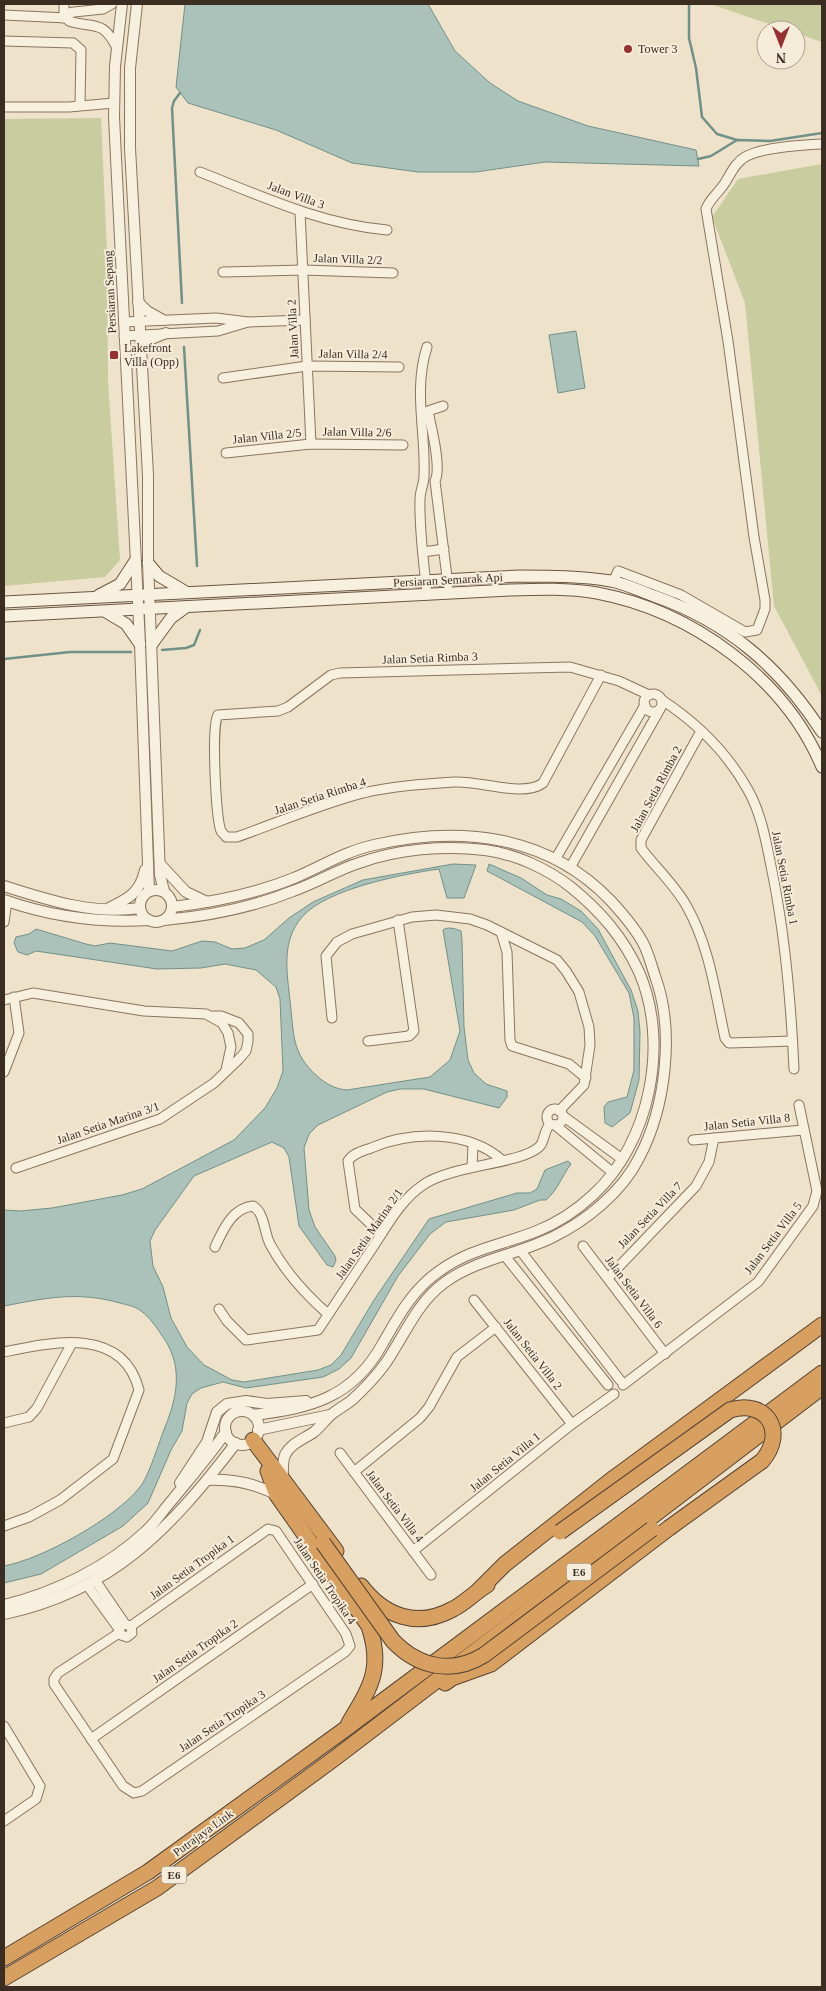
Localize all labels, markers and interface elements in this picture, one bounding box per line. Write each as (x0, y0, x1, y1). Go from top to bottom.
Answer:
north arrow (756, 20, 806, 70)
place label: Tower 3 (638, 42, 677, 56)
marker: Tower 3 (622, 43, 634, 55)
text: N (776, 50, 786, 65)
street label: Jalan Villa 3 (266, 178, 326, 212)
street label: Persiaran Sepang (101, 250, 119, 334)
street label: Jalan Villa 2/2 (313, 251, 383, 267)
street label: Jalan Villa 2 (284, 299, 302, 359)
place label: Lakefront Villa (Opp) (124, 341, 179, 369)
street label: Jalan Villa 2/4 (318, 346, 388, 362)
marker: Lakefront Villa (Opp) (108, 349, 120, 361)
street label: Jalan Villa 2/6 (322, 424, 392, 440)
street label: Jalan Villa 2/5 (232, 425, 302, 447)
street label: Persiaran Semarak Api (393, 570, 504, 590)
street label: Jalan Setia Rimba 3 (382, 649, 478, 667)
street label: Jalan Setia Rimba 2 (627, 743, 685, 835)
street label: Jalan Setia Rimba 4 (272, 775, 368, 817)
street label: Jalan Setia Rimba 1 (769, 830, 801, 926)
street label: Jalan Setia Marina 3/1 (55, 1099, 161, 1147)
street label: Jalan Setia Villa 8 (703, 1111, 791, 1133)
street label: Jalan Setia Villa 7 (615, 1179, 685, 1251)
street label: Jalan Setia Marina 2/1 (332, 1186, 406, 1282)
street label: Jalan Setia Villa 5 (741, 1199, 805, 1277)
street label: Jalan Setia Villa 6 (602, 1253, 666, 1331)
street label: Jalan Setia Villa 2 (501, 1316, 565, 1392)
street label: Jalan Setia Villa 1 (467, 1429, 543, 1495)
street label: Jalan Setia Villa 4 (363, 1467, 427, 1545)
street label: Jalan Setia Tropika 1 (147, 1532, 237, 1602)
street label: Jalan Setia Tropika 4 (291, 1535, 359, 1627)
road number: E6 (566, 1564, 592, 1580)
street label: Jalan Setia Tropika 2 (150, 1616, 240, 1686)
street label: Jalan Setia Tropika 3 (176, 1687, 268, 1755)
street label: Putrajaya Link (170, 1806, 236, 1860)
road number: E6 (162, 1866, 186, 1884)

